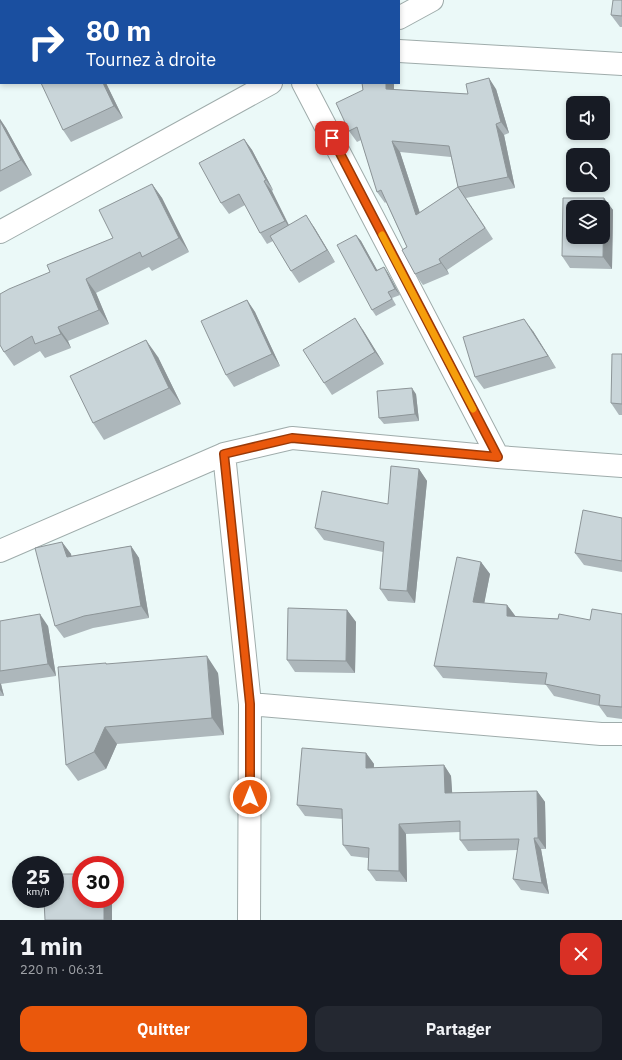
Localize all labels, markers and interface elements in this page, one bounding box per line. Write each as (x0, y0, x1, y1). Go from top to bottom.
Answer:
text: 80 m (86, 12, 151, 49)
icon: right (20, 16, 72, 68)
text: Tournez à droite (86, 48, 216, 71)
map controls (566, 96, 610, 244)
button: sound (566, 96, 610, 140)
pin (315, 121, 349, 155)
icon: arrive (321, 127, 343, 149)
button: search (566, 148, 610, 192)
button: layers (566, 200, 610, 244)
position arrow (229, 776, 271, 818)
speed limit sign: 30 (72, 856, 124, 908)
text: 25 (26, 863, 50, 890)
text: km/h (26, 885, 50, 898)
text: 1 min (20, 930, 83, 962)
button: close (560, 933, 602, 975)
text: 220 m · 06:31 (20, 961, 103, 978)
button: Quitter (20, 1006, 307, 1052)
button: Partager (315, 1006, 602, 1052)

